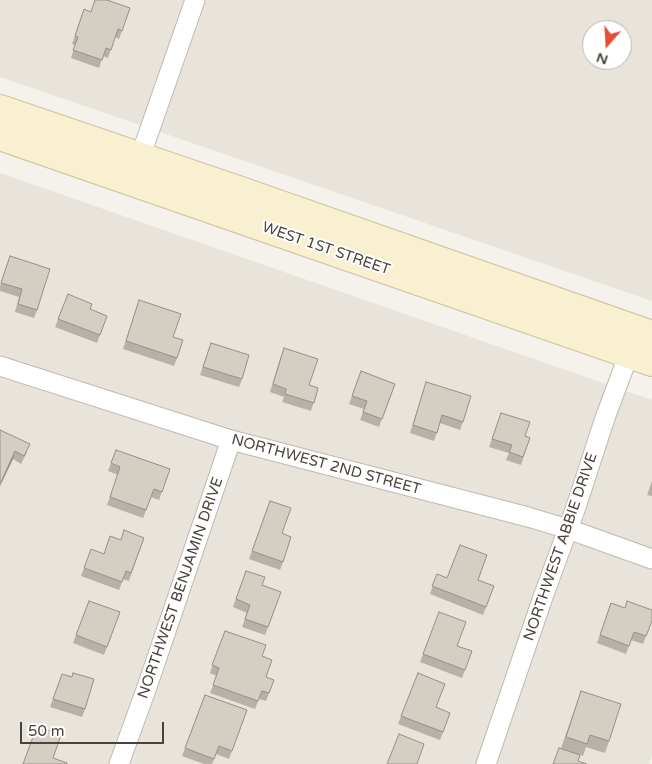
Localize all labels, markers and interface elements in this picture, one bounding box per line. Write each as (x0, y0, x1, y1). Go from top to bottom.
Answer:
north arrow (582, 20, 632, 70)
text: N (594, 49, 610, 69)
street label: WEST 1ST STREET (260, 219, 392, 279)
street label: NORTHWEST 2ND STREET (229, 431, 423, 499)
street label: NORTHWEST ABBIE DRIVE (520, 451, 602, 643)
street label: NORTHWEST BENJAMIN DRIVE (135, 475, 227, 701)
scale bar (22, 712, 166, 744)
text: 50 m (28, 722, 65, 740)

